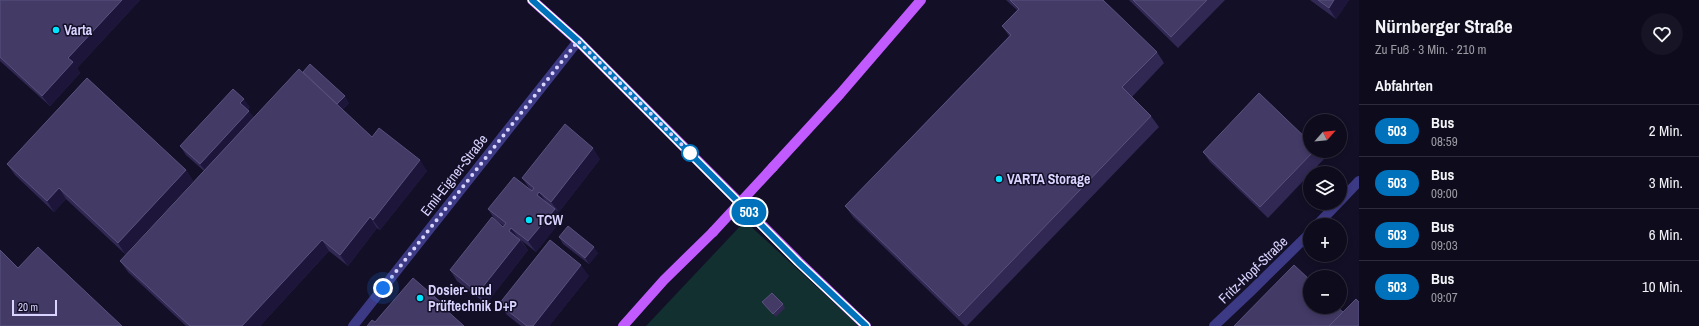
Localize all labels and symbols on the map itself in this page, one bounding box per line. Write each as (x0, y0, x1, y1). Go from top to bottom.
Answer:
place label: Varta (64, 21, 93, 39)
marker: Varta (51, 25, 61, 35)
north arrow (1303, 114, 1347, 158)
street label: Emil-Eigner-Straße (416, 130, 492, 220)
unlabelled marker (681, 144, 699, 162)
place label: VARTA Storage (1007, 170, 1090, 188)
marker: VARTA Storage (994, 174, 1004, 184)
line badge: 503 (726, 199, 772, 225)
place label: TCW (537, 211, 563, 229)
marker: TCW (524, 215, 534, 225)
street label: Fritz-Hopf-Straße (1215, 233, 1291, 307)
your location (373, 278, 393, 298)
place label: Dosier- und Prüftechnik D+P (428, 281, 517, 315)
marker: Dosier- und Prüftechnik D+P (415, 293, 425, 303)
scale bar (12, 298, 57, 317)

